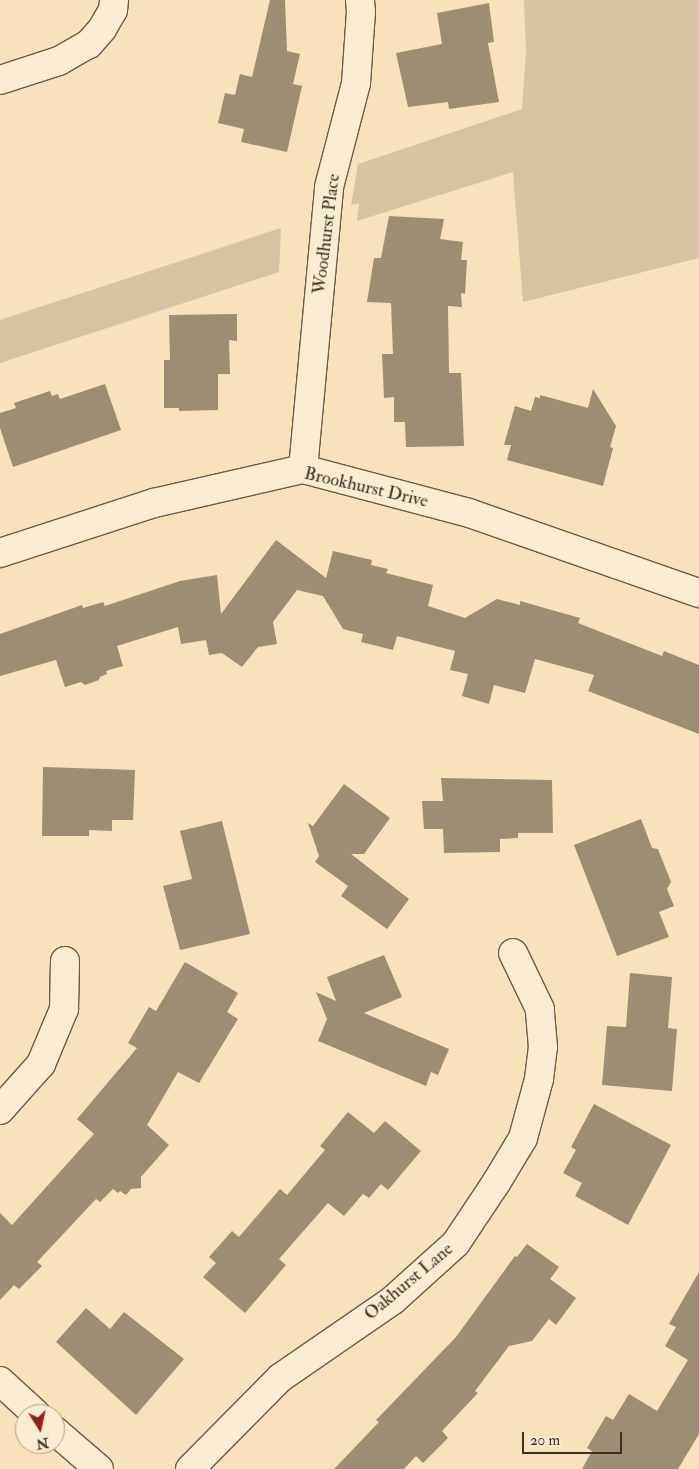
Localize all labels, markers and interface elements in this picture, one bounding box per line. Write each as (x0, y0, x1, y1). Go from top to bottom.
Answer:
street label: Woodhurst Place (309, 172, 345, 296)
street label: Brookhurst Drive (302, 463, 430, 513)
street label: Oakhurst Lane (360, 1239, 458, 1325)
north arrow (15, 1404, 65, 1454)
scale bar (524, 1422, 624, 1454)
text: 20 m (530, 1431, 560, 1450)
text: N (35, 1434, 50, 1453)

